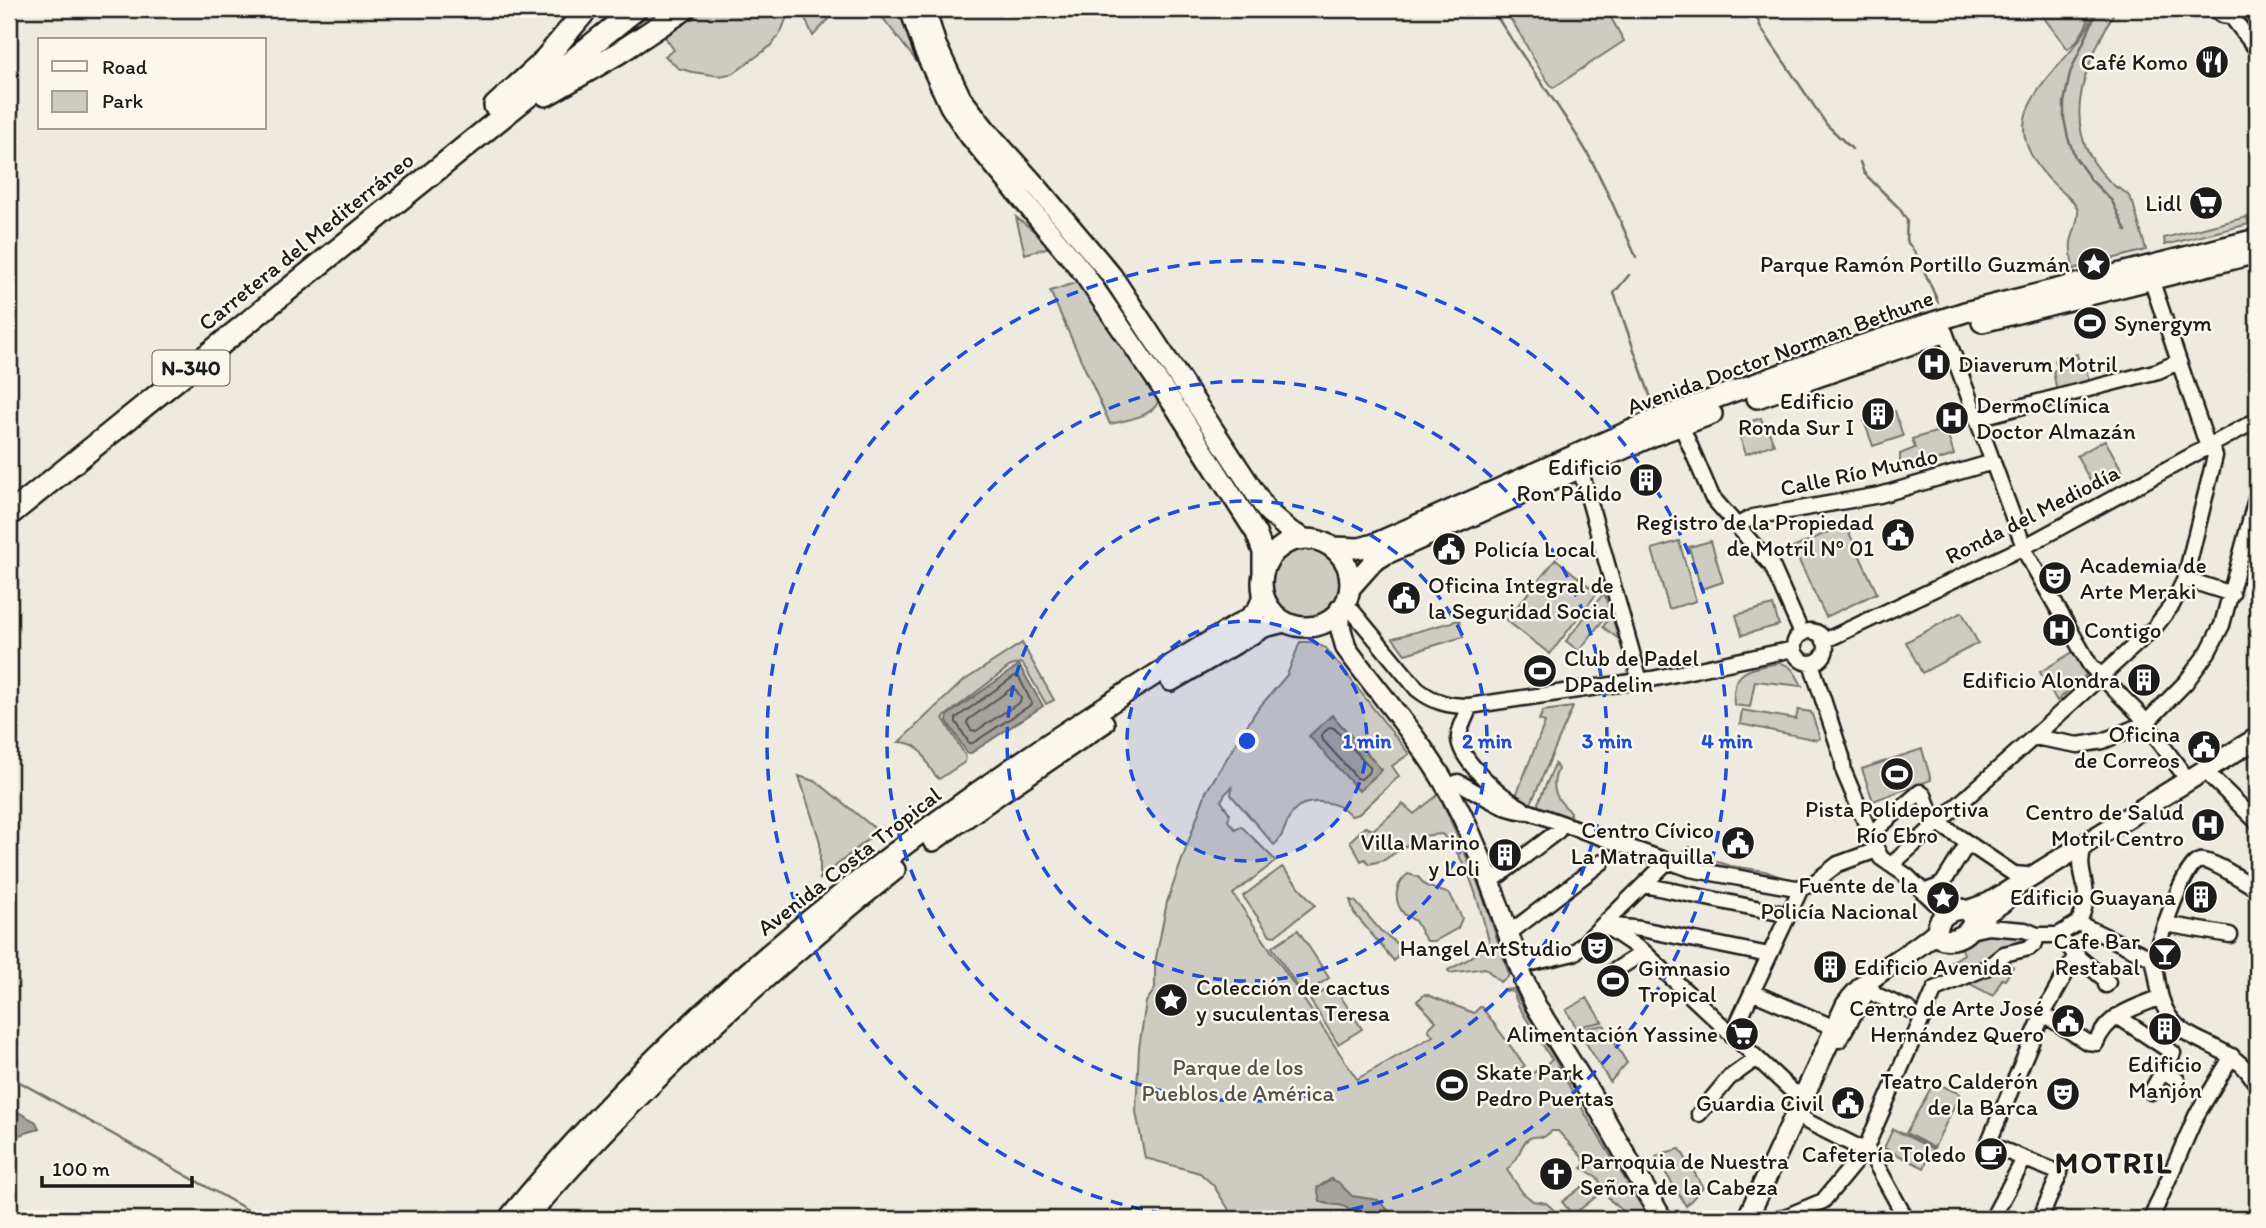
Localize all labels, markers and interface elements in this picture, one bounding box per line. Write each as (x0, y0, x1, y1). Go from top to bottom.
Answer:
legend (38, 38, 266, 130)
restaurant icon: Café Komo (2193, 43, 2231, 81)
place label: Café Komo (2081, 48, 2188, 76)
text: Road (102, 54, 148, 79)
text: Park (102, 88, 144, 113)
street label: Carretera del Mediterráneo (193, 145, 419, 337)
supermarket icon: Lidl (2187, 184, 2225, 222)
place label: Lidl (2145, 189, 2182, 217)
place icon: Parque Ramón Portillo Guzmán (2075, 245, 2113, 283)
place label: Parque Ramón Portillo Guzmán (1760, 250, 2070, 278)
street label: Avenida Doctor Norman Bethune (1623, 283, 1937, 421)
sports icon: Synergym (2071, 304, 2109, 342)
place label: Synergym (2114, 309, 2212, 337)
hospital icon: Diaverum Motril (1915, 345, 1953, 383)
road number: N-340 (152, 350, 230, 386)
place label: Diaverum Motril (1958, 350, 2118, 378)
place label: Edificio Ronda Sur I (1738, 387, 1854, 441)
place label: DermoClínica Doctor Almazán (1976, 391, 2136, 445)
building icon: Edificio Ronda Sur I (1859, 395, 1897, 433)
hospital icon: DermoClínica Doctor Almazán (1933, 399, 1971, 437)
street label: Calle Río Mundo (1778, 442, 1940, 502)
place label: Edificio Ron Pálido (1517, 453, 1622, 507)
street label: Ronda del Mediodía (1940, 458, 2124, 570)
building icon: Edificio Ron Pálido (1627, 461, 1665, 499)
place label: Registro de la Propiedad de Motril Nº 01 (1636, 508, 1874, 562)
public building icon: Registro de la Propiedad de Motril Nº 01 (1879, 516, 1917, 554)
public building icon: Policía Local (1430, 530, 1468, 568)
place label: Policía Local (1474, 535, 1597, 563)
place label: Academia de Arte Meraki (2080, 551, 2207, 605)
theatre icon: Academia de Arte Meraki (2036, 559, 2074, 597)
place label: Oficina Integral de la Seguridad Social (1428, 571, 1616, 625)
public building icon: Oficina Integral de la Seguridad Social (1385, 579, 1423, 617)
hospital icon: Contigo (2040, 611, 2078, 649)
place label: Contigo (2084, 616, 2162, 644)
place label: Club de Padel DPadelin (1564, 644, 1699, 698)
sports icon: Club de Padel DPadelin (1521, 652, 1559, 690)
building icon: Edificio Alondra (2125, 661, 2163, 699)
place label: Edificio Alondra (1962, 666, 2120, 694)
place label: Oficina de Correos (2074, 720, 2180, 774)
text: 1 min (1343, 728, 1392, 753)
text: 2 min (1462, 728, 1513, 753)
text: 3 min (1582, 728, 1633, 753)
text: 4 min (1701, 728, 1754, 753)
public building icon: Oficina de Correos (2185, 728, 2223, 766)
centre of rings (1235, 729, 1259, 753)
sports icon: Pista Polideportiva Río Ebro (1878, 755, 1916, 793)
street label: Avenida Costa Tropical (751, 780, 947, 942)
place label: Pista Polideportiva Río Ebro (1805, 795, 1989, 849)
place label: Centro de Salud Motril Centro (2025, 798, 2184, 852)
hospital icon: Centro de Salud Motril Centro (2189, 806, 2227, 844)
place label: Centro Cívico La Matraquilla (1571, 816, 1714, 870)
public building icon: Centro Cívico La Matraquilla (1719, 824, 1757, 862)
place label: Villa Marino y Loli (1361, 828, 1480, 882)
building icon: Villa Marino y Loli (1486, 836, 1524, 874)
place label: Fuente de la Policía Nacional (1761, 871, 1918, 925)
building icon: Edificio Guayana (2182, 878, 2220, 916)
place icon: Fuente de la Policía Nacional (1924, 879, 1962, 917)
place label: Edificio Guayana (2010, 883, 2176, 911)
place label: Cafe Bar Restabal (2053, 927, 2140, 981)
theatre icon: Hangel ArtStudio (1578, 929, 1616, 967)
place label: Hangel ArtStudio (1400, 934, 1572, 962)
bar icon: Cafe Bar Restabal (2146, 935, 2184, 973)
building icon: Edificio Avenida (1811, 948, 1849, 986)
place label: Edificio Avenida (1854, 953, 2013, 981)
place label: Gimnasio Tropical (1638, 954, 1731, 1008)
sports icon: Gimnasio Tropical (1594, 962, 1632, 1000)
place label: Colección de cactus y suculentas Teresa (1196, 973, 1390, 1027)
place icon: Colección de cactus y suculentas Teresa (1152, 981, 1190, 1019)
place label: Centro de Arte José Hernández Quero (1849, 994, 2044, 1048)
public building icon: Centro de Arte José Hernández Quero (2049, 1002, 2087, 1040)
building icon: Edificio Manjón (2146, 1010, 2184, 1048)
supermarket icon: Alimentación Yassine (1723, 1015, 1761, 1053)
place label: Alimentación Yassine (1507, 1020, 1718, 1048)
place label: Edificio Manjón (2128, 1050, 2202, 1104)
park label: Parque de los Pueblos de América (1141, 1053, 1335, 1107)
place label: Skate Park Pedro Puertas (1476, 1058, 1614, 1112)
sports icon: Skate Park Pedro Puertas (1433, 1066, 1471, 1104)
place label: Teatro Calderón de la Barca (1881, 1067, 2038, 1121)
theatre icon: Teatro Calderón de la Barca (2044, 1075, 2082, 1113)
public building icon: Guardia Civil (1829, 1084, 1867, 1122)
place label: Guardia Civil (1696, 1089, 1824, 1117)
cafe icon: Cafetería Toledo (1972, 1135, 2010, 1173)
place label: Cafetería Toledo (1802, 1140, 1966, 1168)
scale bar (42, 1144, 192, 1188)
district label: MOTRIL (2055, 1144, 2173, 1181)
place label: Parroquia de Nuestra Señora de la Cabeza (1580, 1147, 1789, 1201)
church icon: Parroquia de Nuestra Señora de la Cabeza (1537, 1155, 1575, 1193)
text: 100 m (52, 1156, 110, 1181)

